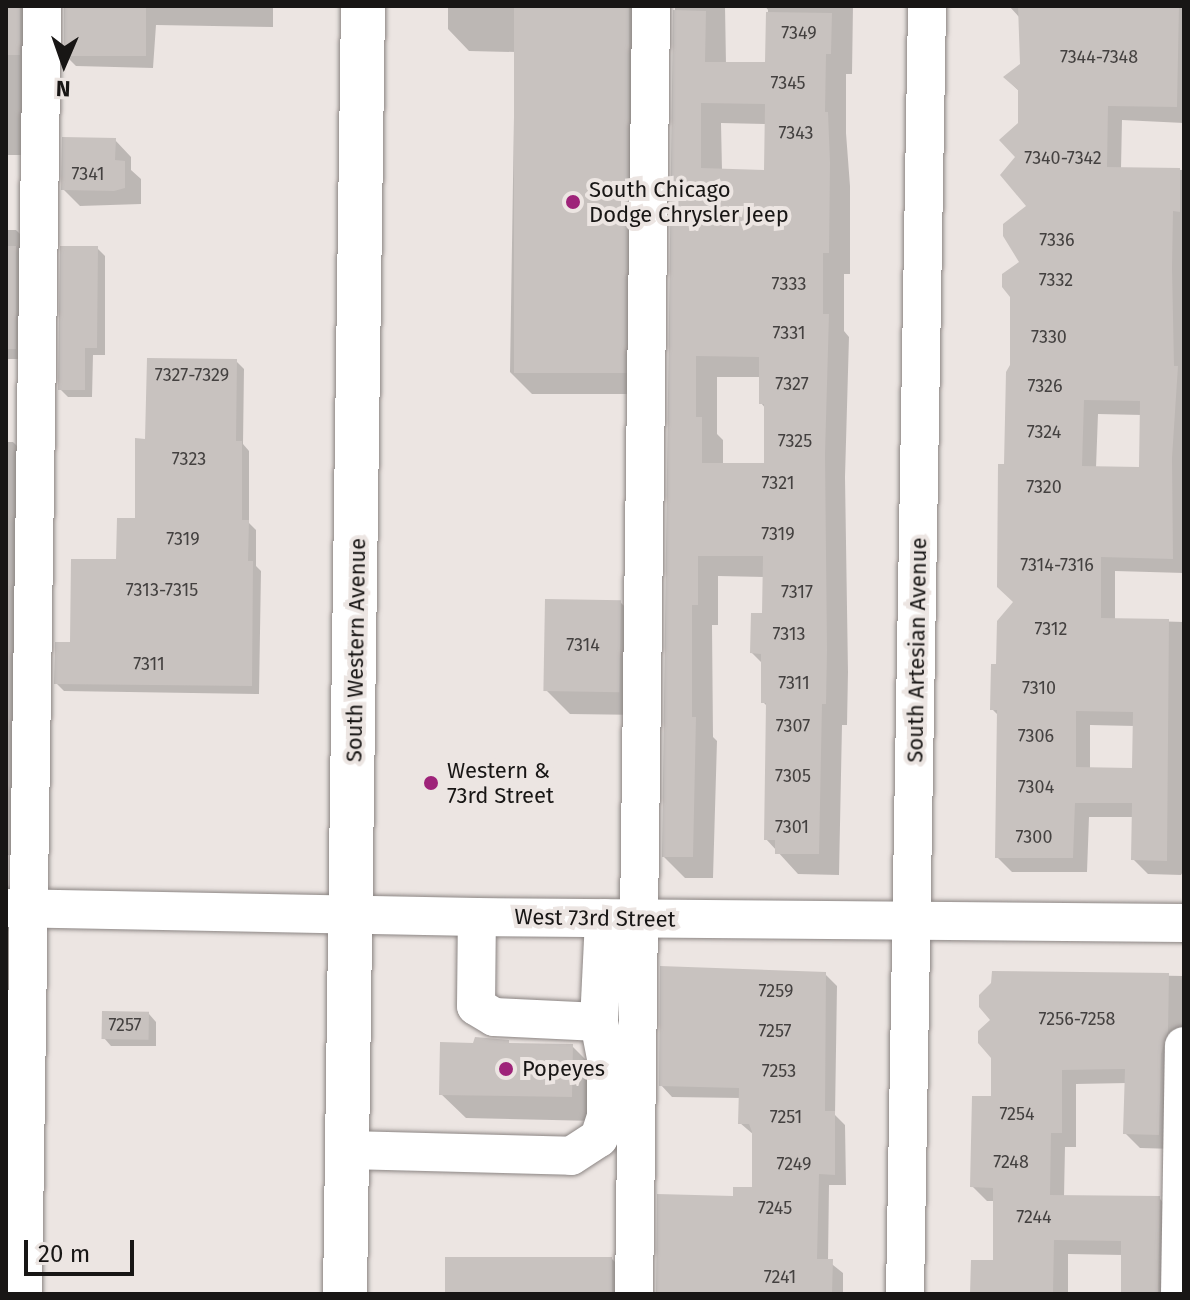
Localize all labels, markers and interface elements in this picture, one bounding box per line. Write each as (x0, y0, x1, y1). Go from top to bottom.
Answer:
house number: 7349 (781, 22, 817, 44)
north arrow (24, 24, 104, 104)
house number: 7344-7348 (1060, 46, 1138, 68)
house number: 7345 (770, 72, 806, 94)
text: N (55, 75, 71, 102)
house number: 7343 (779, 122, 813, 144)
house number: 7340-7342 (1024, 147, 1102, 169)
house number: 7341 (71, 163, 105, 185)
place label: South Chicago Dodge Chrysler Jeep (589, 176, 789, 228)
marker: South Chicago Dodge Chrysler Jeep (564, 193, 582, 211)
house number: 7336 (1039, 229, 1075, 251)
house number: 7332 (1039, 269, 1073, 291)
house number: 7333 (772, 273, 806, 295)
house number: 7331 (772, 322, 806, 344)
house number: 7330 (1031, 326, 1067, 348)
house number: 7327-7329 (155, 364, 229, 386)
house number: 7327 (775, 373, 809, 395)
house number: 7326 (1027, 375, 1063, 397)
house number: 7324 (1027, 421, 1061, 443)
house number: 7325 (778, 430, 812, 452)
house number: 7323 (172, 448, 206, 470)
house number: 7321 (762, 472, 794, 494)
house number: 7320 (1026, 476, 1062, 498)
house number: 7319 (761, 523, 795, 545)
house number: 7319 (166, 528, 200, 550)
street label: South Artesian Avenue (902, 537, 932, 763)
street label: South Western Avenue (341, 538, 371, 762)
house number: 7314-7316 (1020, 554, 1094, 576)
house number: 7313-7315 (126, 579, 198, 601)
house number: 7317 (781, 581, 813, 603)
house number: 7312 (1034, 618, 1068, 640)
house number: 7313 (772, 623, 806, 645)
house number: 7314 (566, 634, 600, 656)
house number: 7311 (133, 653, 165, 675)
house number: 7311 (778, 672, 810, 694)
house number: 7310 (1022, 677, 1056, 699)
house number: 7307 (776, 715, 810, 737)
house number: 7306 (1018, 725, 1054, 747)
place label: Western & 73rd Street (447, 757, 554, 808)
house number: 7305 (775, 765, 811, 787)
marker: Western & 73rd Street (422, 774, 440, 792)
house number: 7304 (1018, 776, 1054, 798)
house number: 7301 (775, 816, 809, 838)
house number: 7300 (1016, 826, 1052, 848)
street label: West 73rd Street (514, 903, 676, 933)
house number: 7259 (759, 980, 793, 1002)
house number: 7256-7258 (1039, 1008, 1115, 1030)
house number: 7257 (108, 1014, 142, 1036)
house number: 7257 (758, 1020, 792, 1042)
place label: Popeyes (522, 1056, 605, 1082)
marker: Popeyes (497, 1060, 515, 1078)
house number: 7253 (762, 1060, 796, 1082)
house number: 7254 (999, 1103, 1035, 1125)
house number: 7251 (770, 1106, 802, 1128)
house number: 7248 (993, 1151, 1029, 1173)
house number: 7249 (777, 1153, 811, 1175)
house number: 7245 (758, 1197, 792, 1219)
house number: 7244 (1016, 1206, 1052, 1228)
scale bar (28, 1224, 138, 1274)
text: 20 m (38, 1240, 90, 1268)
house number: 7241 (764, 1266, 796, 1288)

